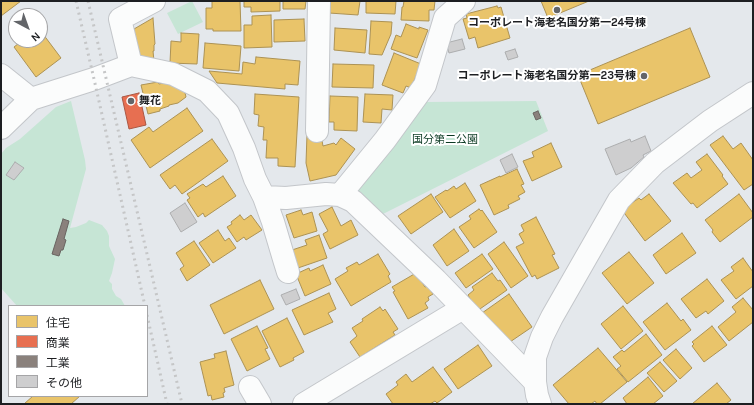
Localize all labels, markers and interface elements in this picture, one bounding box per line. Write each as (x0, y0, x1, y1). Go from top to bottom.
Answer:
marker: コーポレート海老名国分第一24号棟 (552, 5, 562, 15)
north arrow (8, 8, 48, 48)
place label: コーポレート海老名国分第一24号棟 (468, 16, 646, 30)
text: N (28, 29, 43, 44)
place label: コーポレート海老名国分第一23号棟 (458, 69, 636, 83)
marker: コーポレート海老名国分第一23号棟 (639, 71, 649, 81)
place label: 舞花 (139, 94, 161, 108)
marker: 舞花 (126, 96, 136, 106)
park label: 国分第二公園 (412, 133, 478, 147)
legend (8, 305, 148, 397)
text: 住宅 (46, 316, 70, 330)
text: 商業 (46, 336, 70, 350)
text: 工業 (46, 356, 70, 370)
text: その他 (46, 376, 82, 390)

